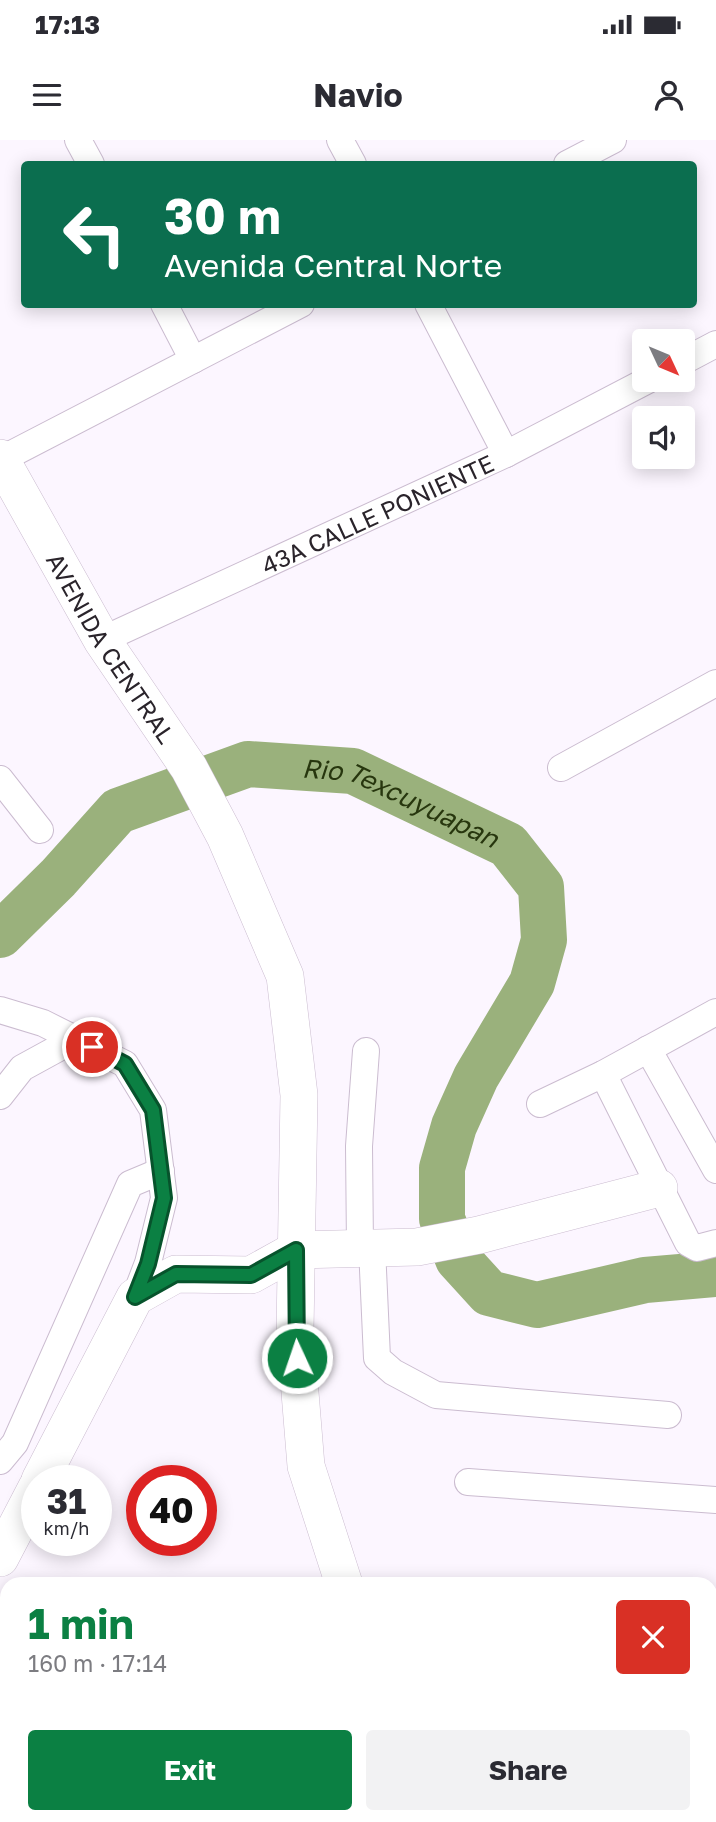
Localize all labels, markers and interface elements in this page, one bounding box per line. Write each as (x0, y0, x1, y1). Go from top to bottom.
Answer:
text: 17:13 (35, 9, 100, 40)
icon: menu (28, 76, 66, 114)
text: Navio (313, 76, 403, 114)
icon: person (650, 76, 688, 114)
text: 30 m (164, 186, 281, 245)
icon: left (49, 189, 140, 280)
text: Avenida Central Norte (164, 246, 502, 284)
north arrow (632, 329, 695, 392)
map controls (632, 329, 695, 469)
button: sound (632, 406, 695, 469)
street label: 43A CALLE PONIENTE (257, 447, 498, 579)
street label: AVENIDA CENTRAL (41, 547, 182, 748)
water label: Rio Texcuyuapan (301, 752, 505, 854)
pin (62, 1017, 122, 1077)
icon: arrive (73, 1028, 111, 1066)
position arrow (260, 1321, 334, 1395)
speed limit sign: 40 (126, 1465, 217, 1556)
text: 31 (47, 1480, 86, 1522)
text: km/h (44, 1517, 89, 1539)
text: 1 min (28, 1598, 134, 1648)
button: close (616, 1600, 690, 1674)
text: 160 m · 17:14 (28, 1649, 167, 1677)
button: Exit (28, 1730, 352, 1810)
button: Share (366, 1730, 690, 1810)

